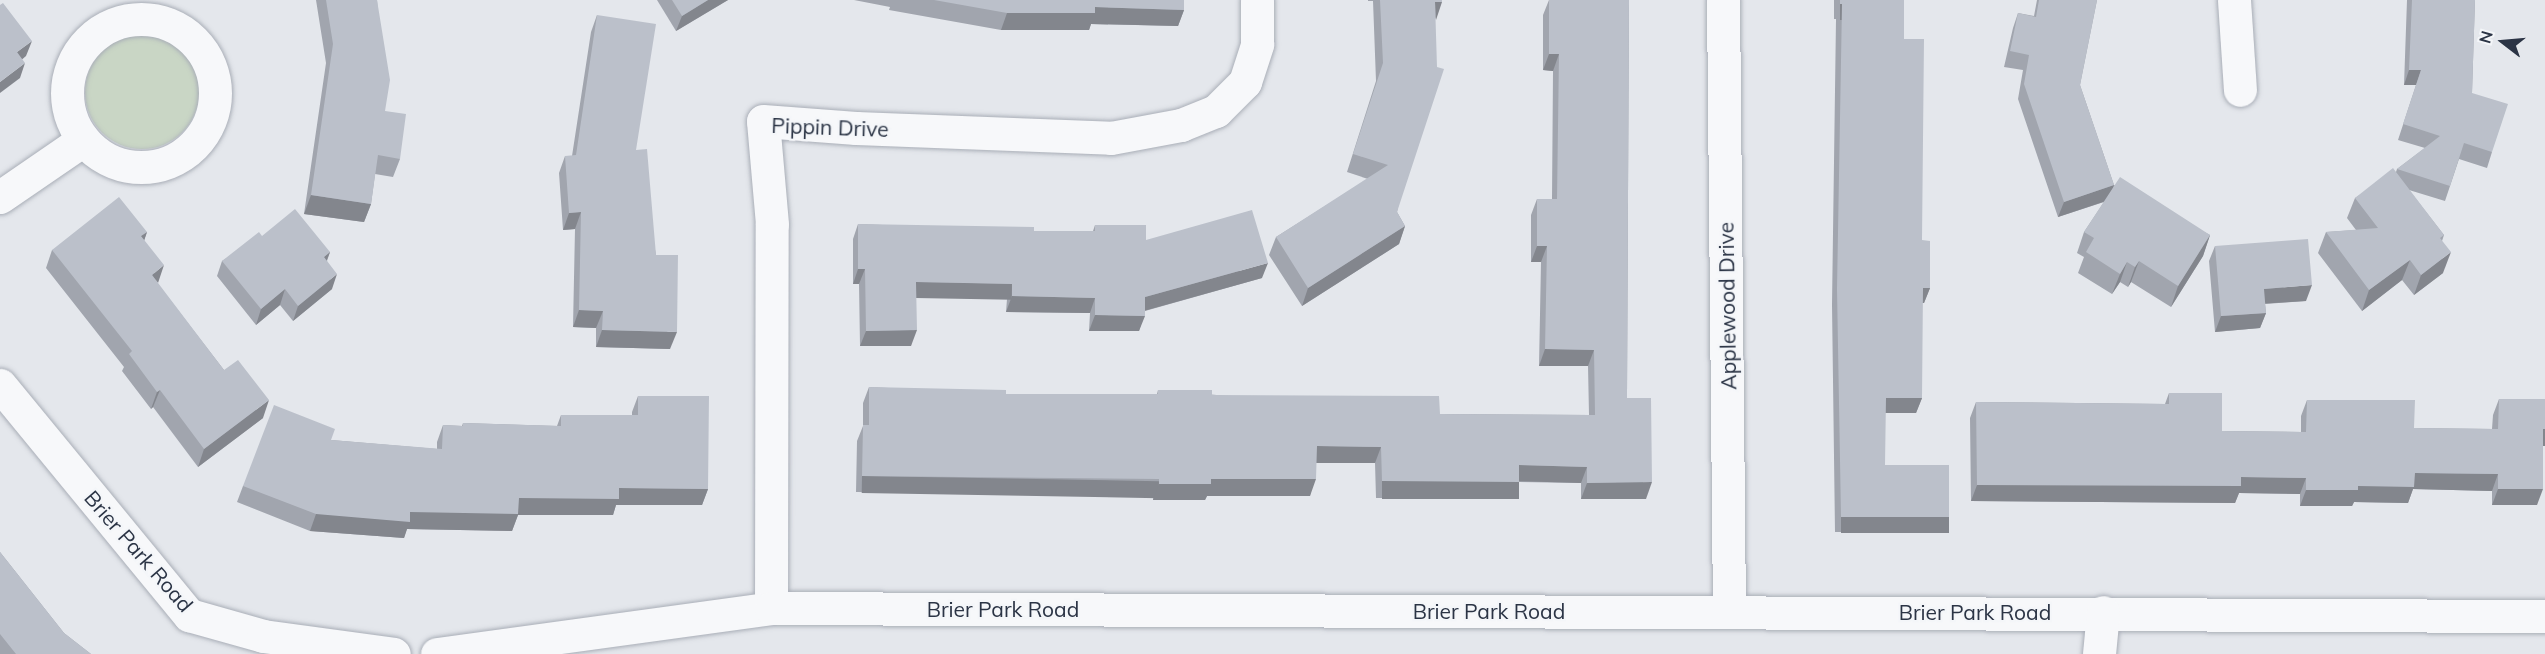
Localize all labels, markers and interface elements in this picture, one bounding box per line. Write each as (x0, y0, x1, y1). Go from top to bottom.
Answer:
north arrow (2473, 12, 2533, 72)
text: N (2474, 28, 2497, 46)
street label: Pippin Drive (771, 112, 889, 142)
street label: Applewood Drive (1713, 222, 1741, 390)
street label: Brier Park Road (79, 485, 199, 617)
street label: Brier Park Road (927, 596, 1079, 622)
street label: Brier Park Road (1413, 598, 1565, 624)
street label: Brier Park Road (1899, 599, 2051, 625)

